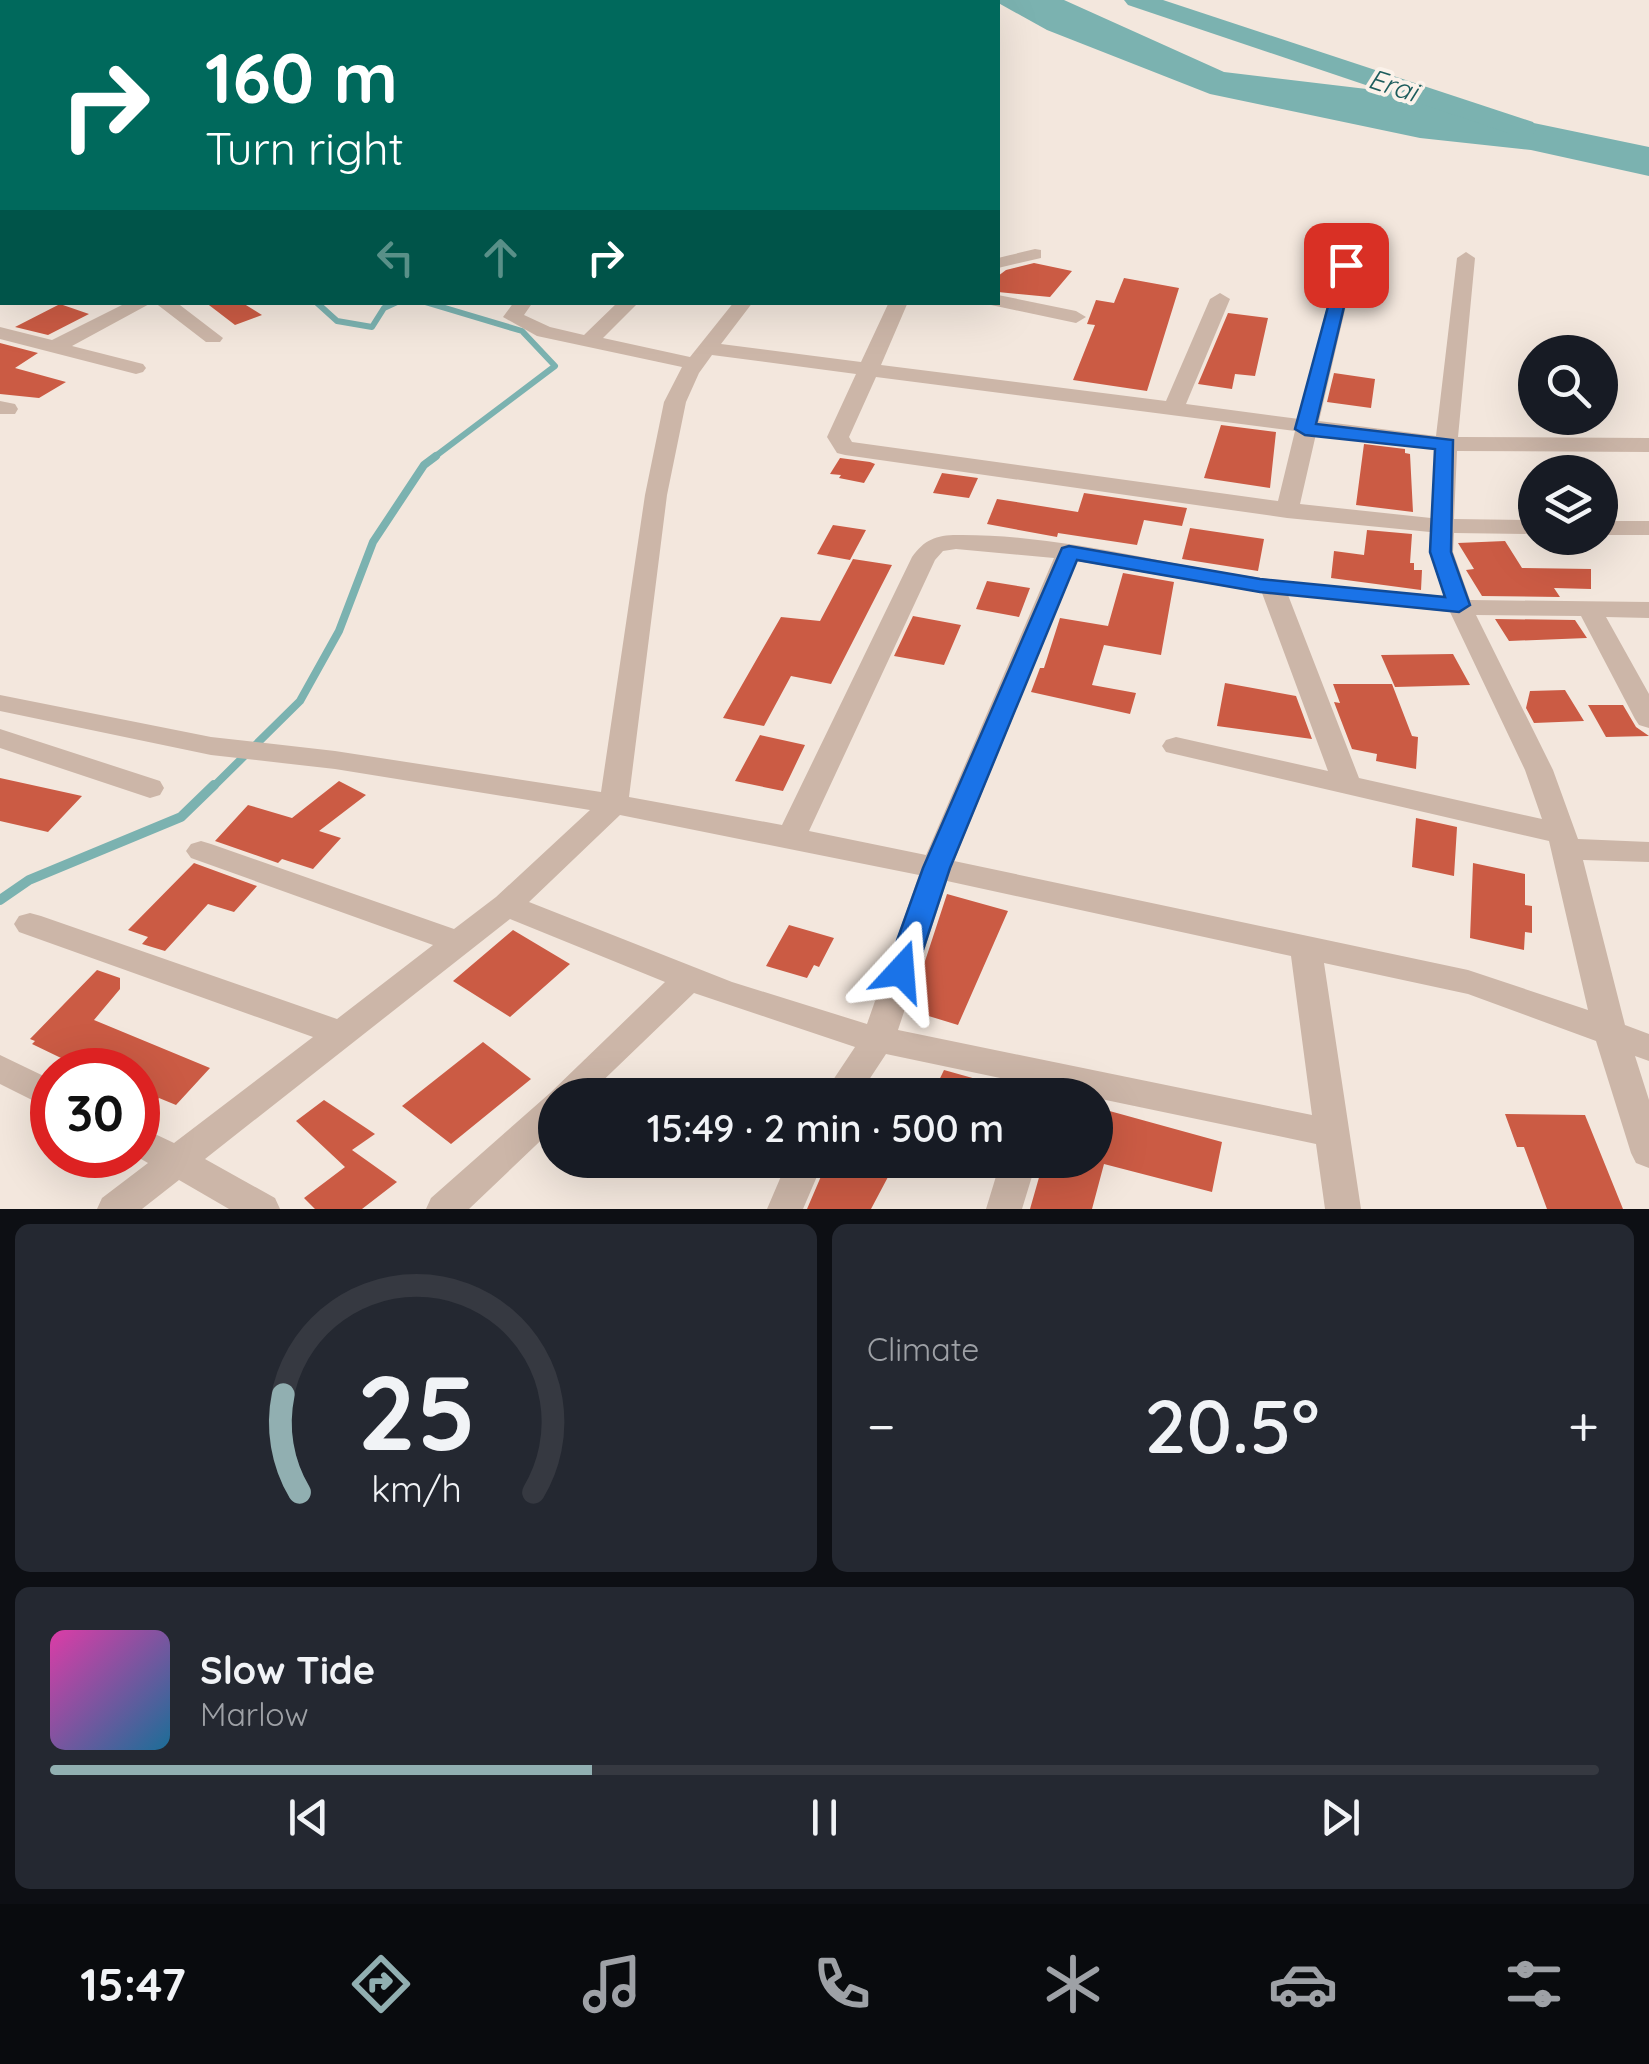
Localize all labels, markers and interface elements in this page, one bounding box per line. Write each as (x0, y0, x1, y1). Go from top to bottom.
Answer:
text: 160 m (205, 33, 398, 121)
icon: right (40, 40, 170, 170)
water label: Erai (1364, 60, 1425, 110)
text: Turn right (205, 120, 404, 176)
pin (1304, 223, 1389, 308)
icon: left (368, 230, 423, 285)
icon: ahead (473, 230, 528, 285)
icon: right (578, 230, 633, 285)
icon: arrive (1319, 238, 1374, 293)
map controls (1518, 335, 1618, 555)
button: search (1518, 335, 1618, 435)
button: layers (1518, 455, 1618, 555)
position arrow (849, 919, 953, 1023)
speed limit sign: 30 (30, 1048, 160, 1178)
text: 15:49 · 2 min · 500 m (647, 1104, 1004, 1152)
text: Climate (867, 1329, 979, 1369)
text: 25 (356, 1346, 476, 1476)
text: 20.5° (1144, 1378, 1319, 1472)
text: − (867, 1391, 896, 1460)
text: + (1568, 1391, 1599, 1460)
text: km/h (371, 1466, 461, 1511)
text: Slow Tide (200, 1646, 375, 1694)
text: Marlow (200, 1694, 309, 1734)
icon: previous (281, 1790, 336, 1845)
icon: pause (797, 1790, 852, 1845)
icon: next (1313, 1790, 1368, 1845)
icon: directions (346, 1949, 416, 2019)
icon: music (577, 1949, 647, 2019)
icon: phone (807, 1949, 877, 2019)
icon: climate (1038, 1949, 1108, 2019)
icon: car (1268, 1949, 1338, 2019)
icon: filters (1499, 1949, 1569, 2019)
text: 15:47 (80, 1956, 186, 2012)

